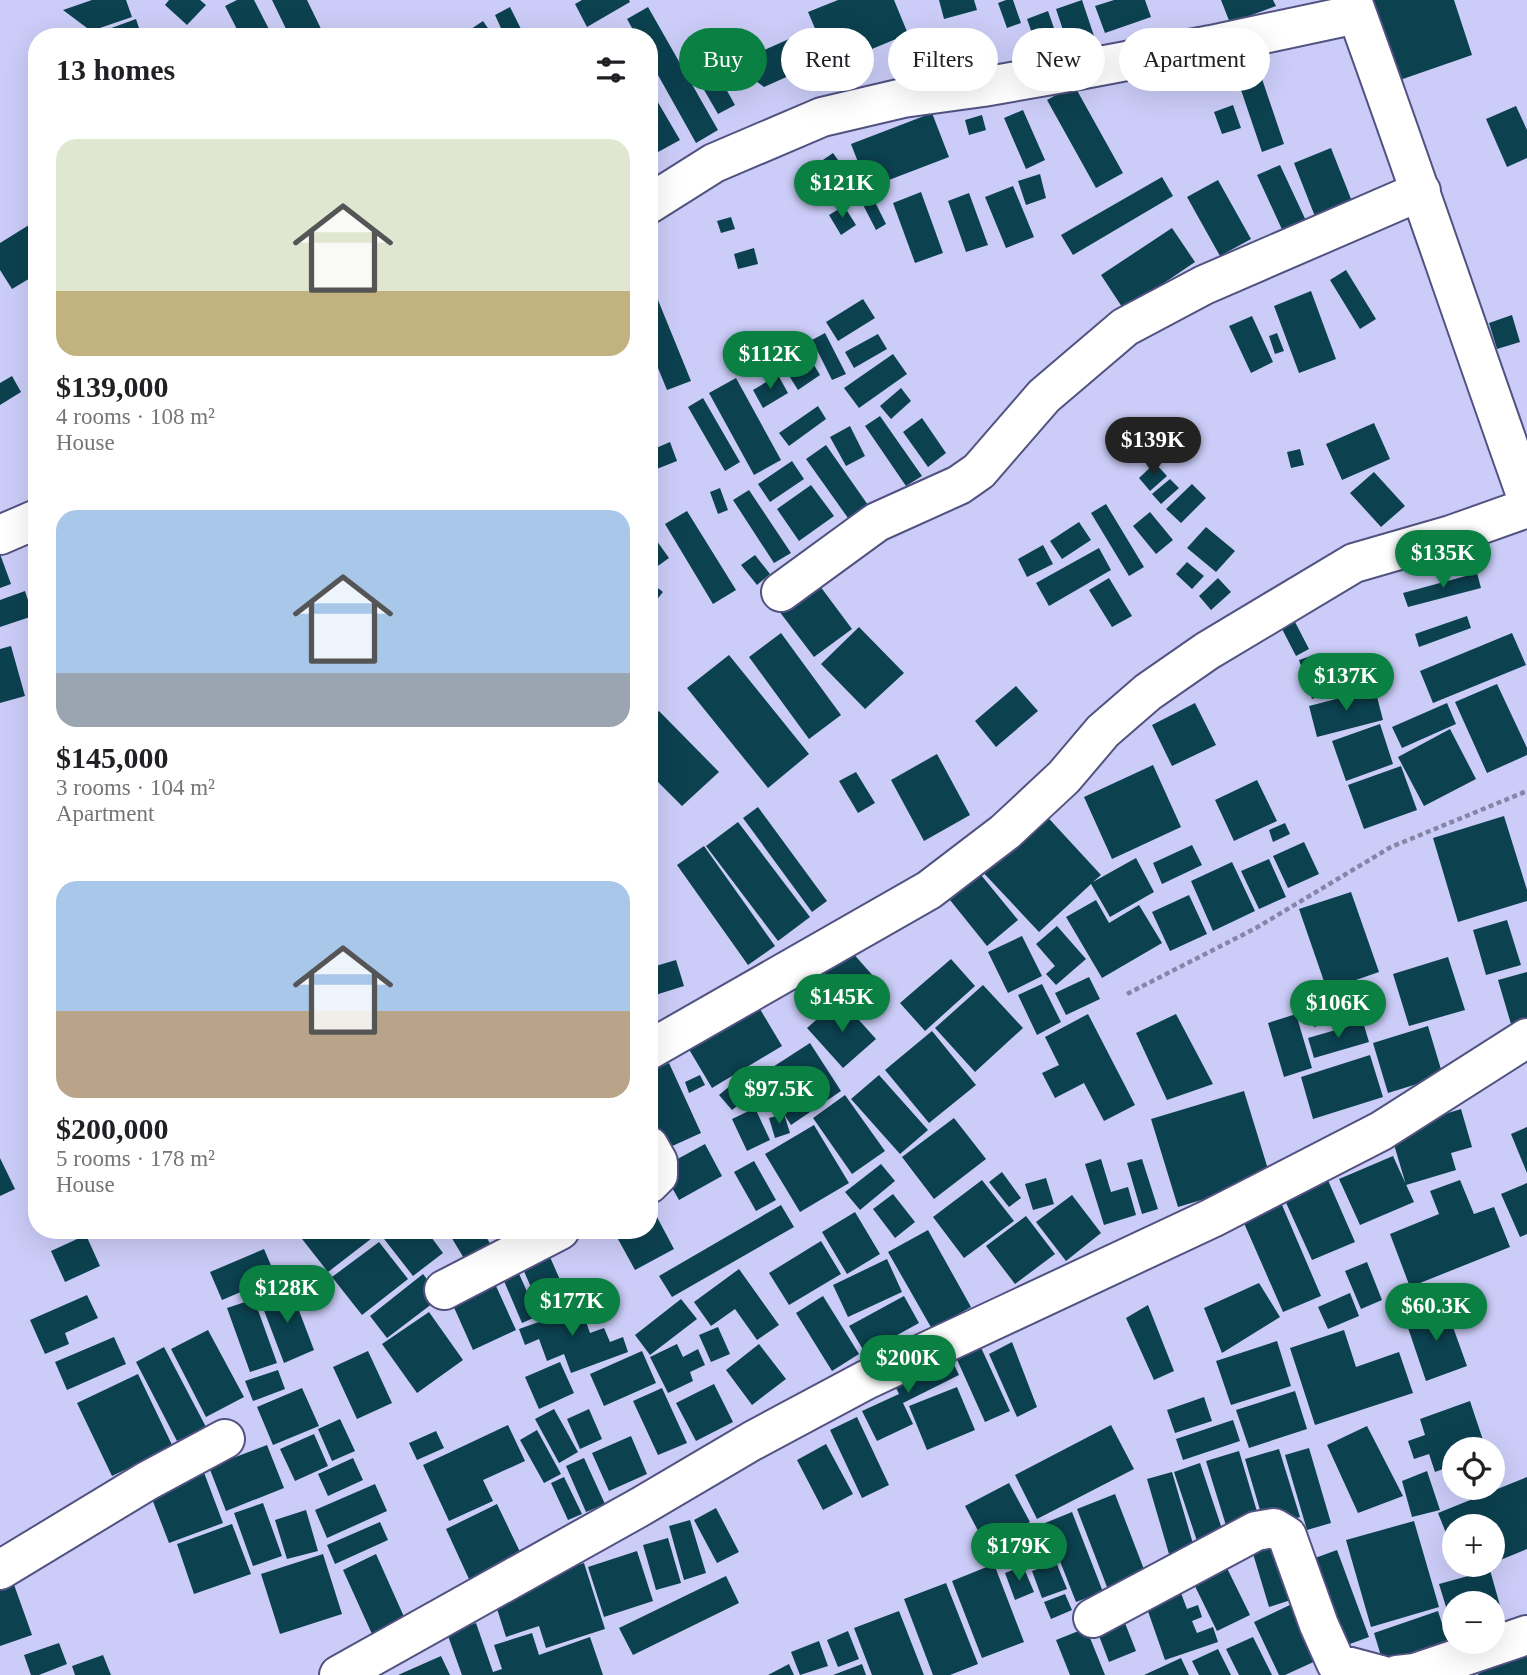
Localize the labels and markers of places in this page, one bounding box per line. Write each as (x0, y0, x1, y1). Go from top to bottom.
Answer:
pin: $121K (793, 160, 891, 220)
pin: $112K (721, 332, 819, 391)
pin: $139K (1104, 418, 1202, 477)
pin: $135K (1394, 530, 1492, 590)
pin: $137K (1297, 654, 1395, 713)
pin: $145K (793, 974, 891, 1034)
pin: $106K (1289, 981, 1387, 1040)
pin: $97.5K (722, 1066, 836, 1126)
pin: $128K (238, 1266, 336, 1325)
pin: $177K (523, 1278, 621, 1338)
pin: $60.3K (1379, 1284, 1493, 1343)
pin: $200K (859, 1336, 957, 1395)
pin: $179K (970, 1524, 1068, 1583)

